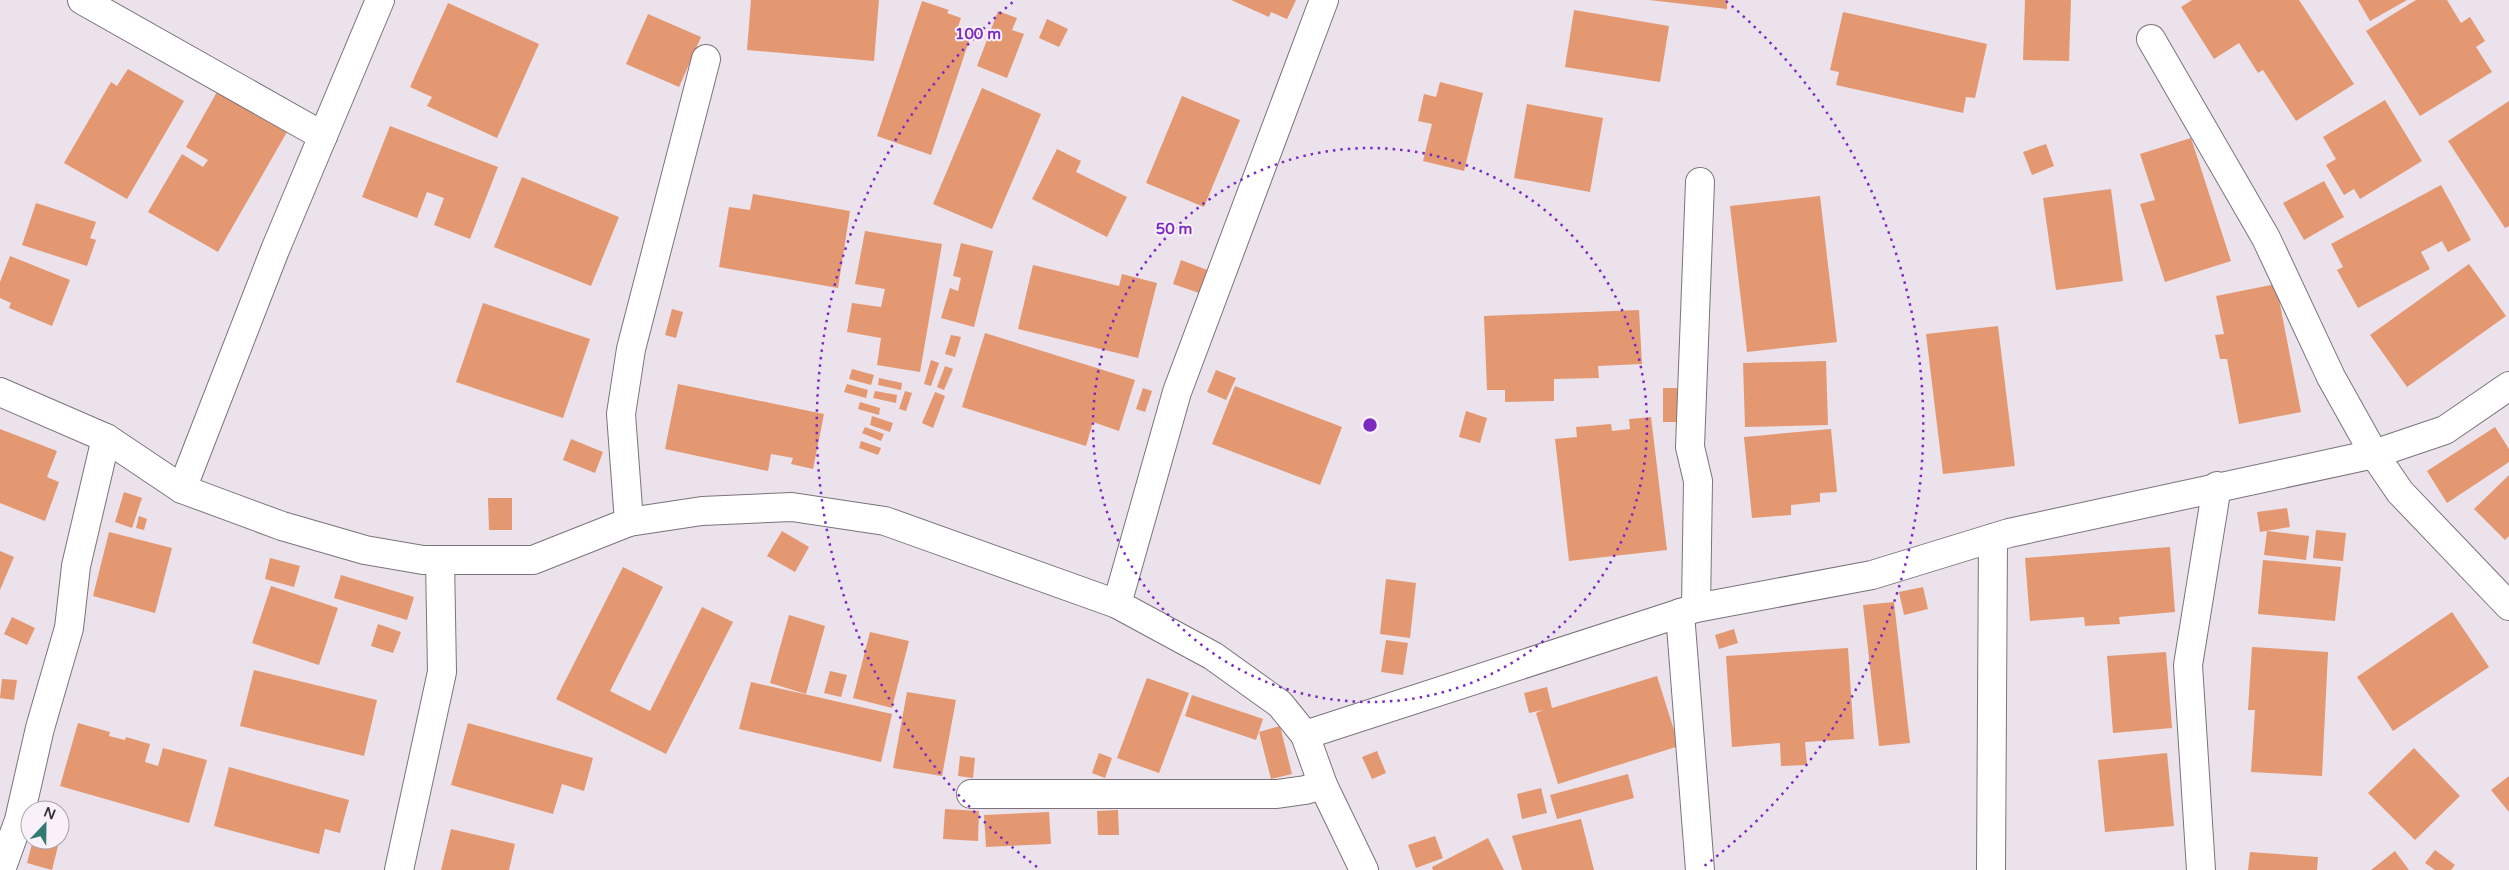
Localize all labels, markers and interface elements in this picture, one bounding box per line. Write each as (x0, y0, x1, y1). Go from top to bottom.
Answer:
text: 100 m (955, 25, 1001, 43)
text: 50 m (1156, 220, 1192, 238)
centre of rings (1361, 416, 1379, 434)
north arrow (20, 800, 70, 850)
text: N (41, 803, 58, 823)

